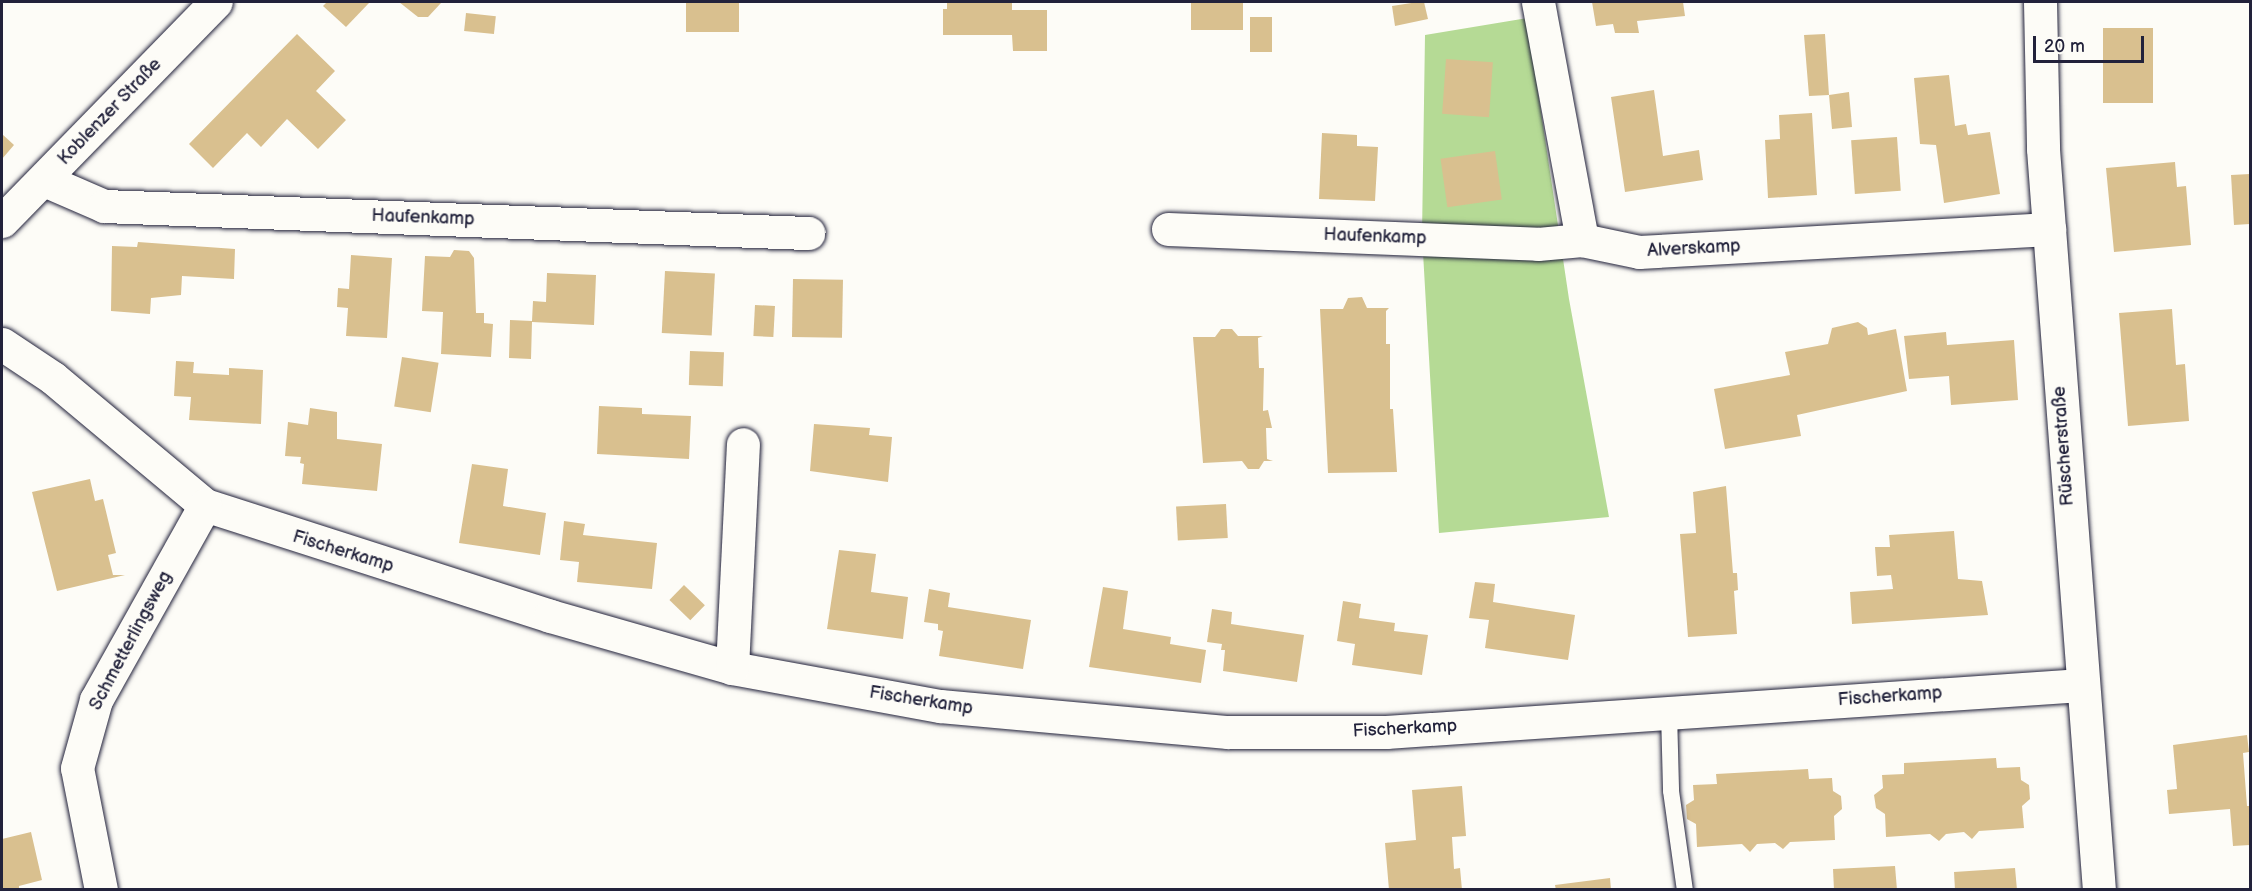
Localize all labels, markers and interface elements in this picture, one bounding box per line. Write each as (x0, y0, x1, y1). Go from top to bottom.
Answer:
scale bar (2036, 24, 2147, 62)
text: 20 m (2044, 36, 2085, 57)
street label: Koblenzer Straße (53, 54, 167, 170)
street label: Haufenkamp (371, 205, 475, 231)
street label: Haufenkamp (1323, 224, 1427, 250)
street label: Alverskamp (1647, 236, 1741, 262)
street label: Rüscherstraße (2049, 385, 2079, 507)
street label: Fischerkamp (290, 526, 396, 578)
street label: Schmetterlingsweg (85, 568, 177, 714)
street label: Fischerkamp (868, 682, 974, 720)
street label: Fischerkamp (1837, 683, 1943, 711)
street label: Fischerkamp (1352, 715, 1458, 743)

